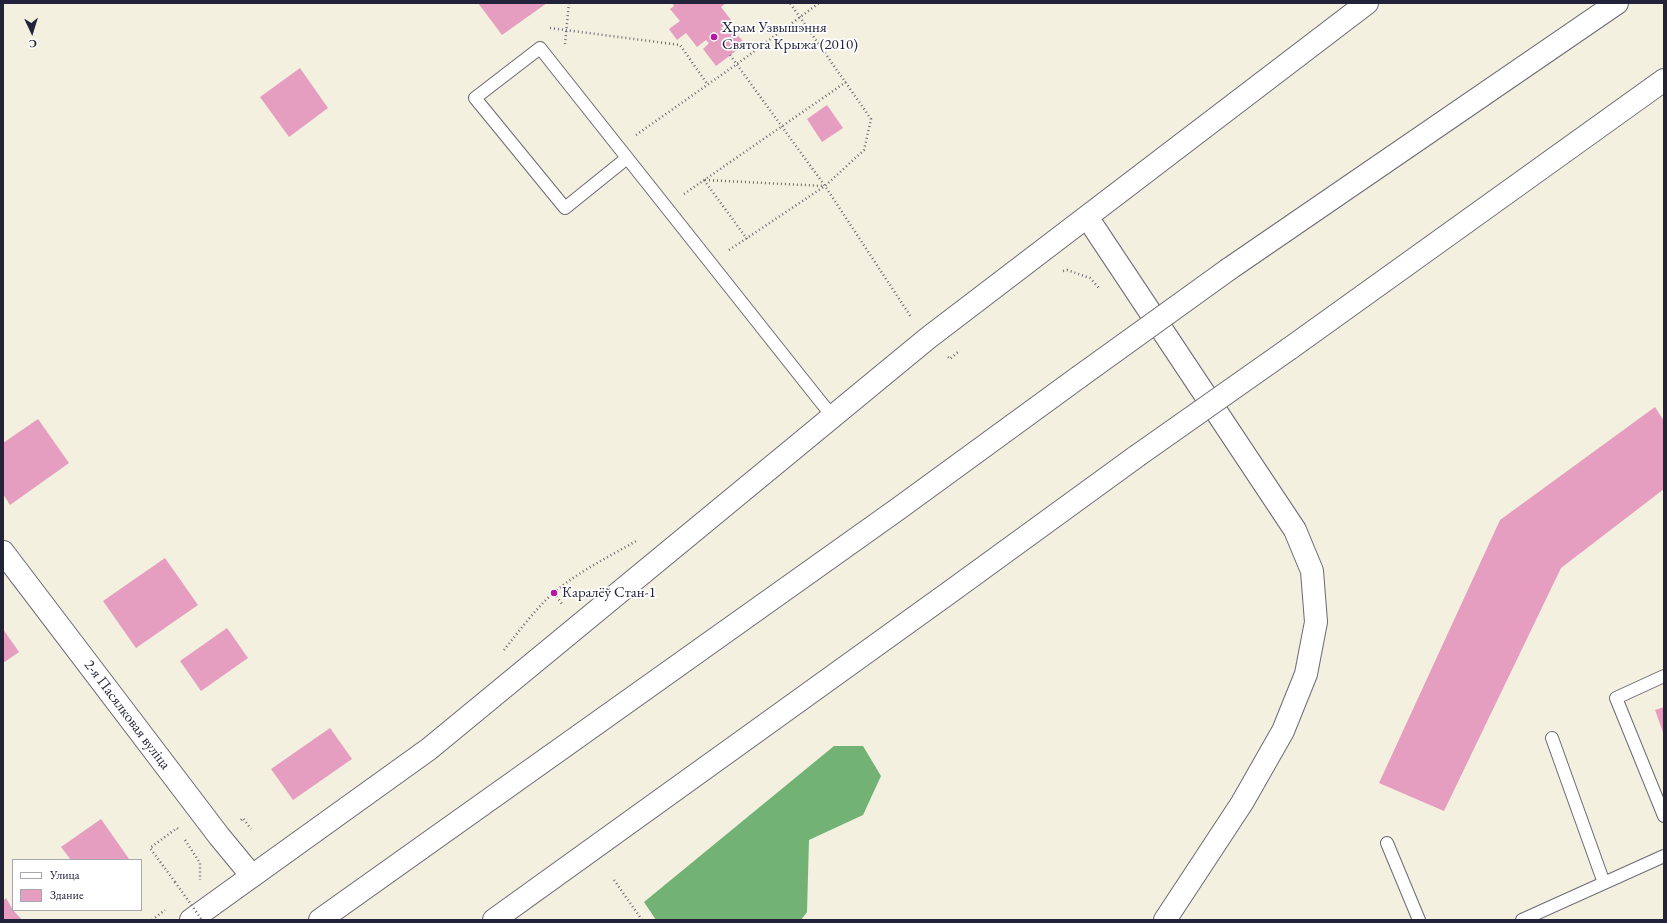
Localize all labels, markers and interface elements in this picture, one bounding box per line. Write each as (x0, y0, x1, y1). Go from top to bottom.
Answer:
north arrow (12, 12, 52, 52)
place label: Храм Узвышэння Святога Крыжа (2010) (722, 19, 858, 54)
marker: Храм Узвышэння Святога Крыжа (2010) (709, 32, 719, 42)
text: С (28, 37, 37, 51)
place label: Каралёў Стан-1 (562, 584, 656, 602)
marker: Каралёў Стан-1 (549, 588, 559, 598)
street label: 2-я Пасялковая вуліца (80, 657, 174, 773)
legend (12, 859, 142, 911)
text: Улица (50, 867, 80, 883)
text: Здание (50, 887, 84, 903)

